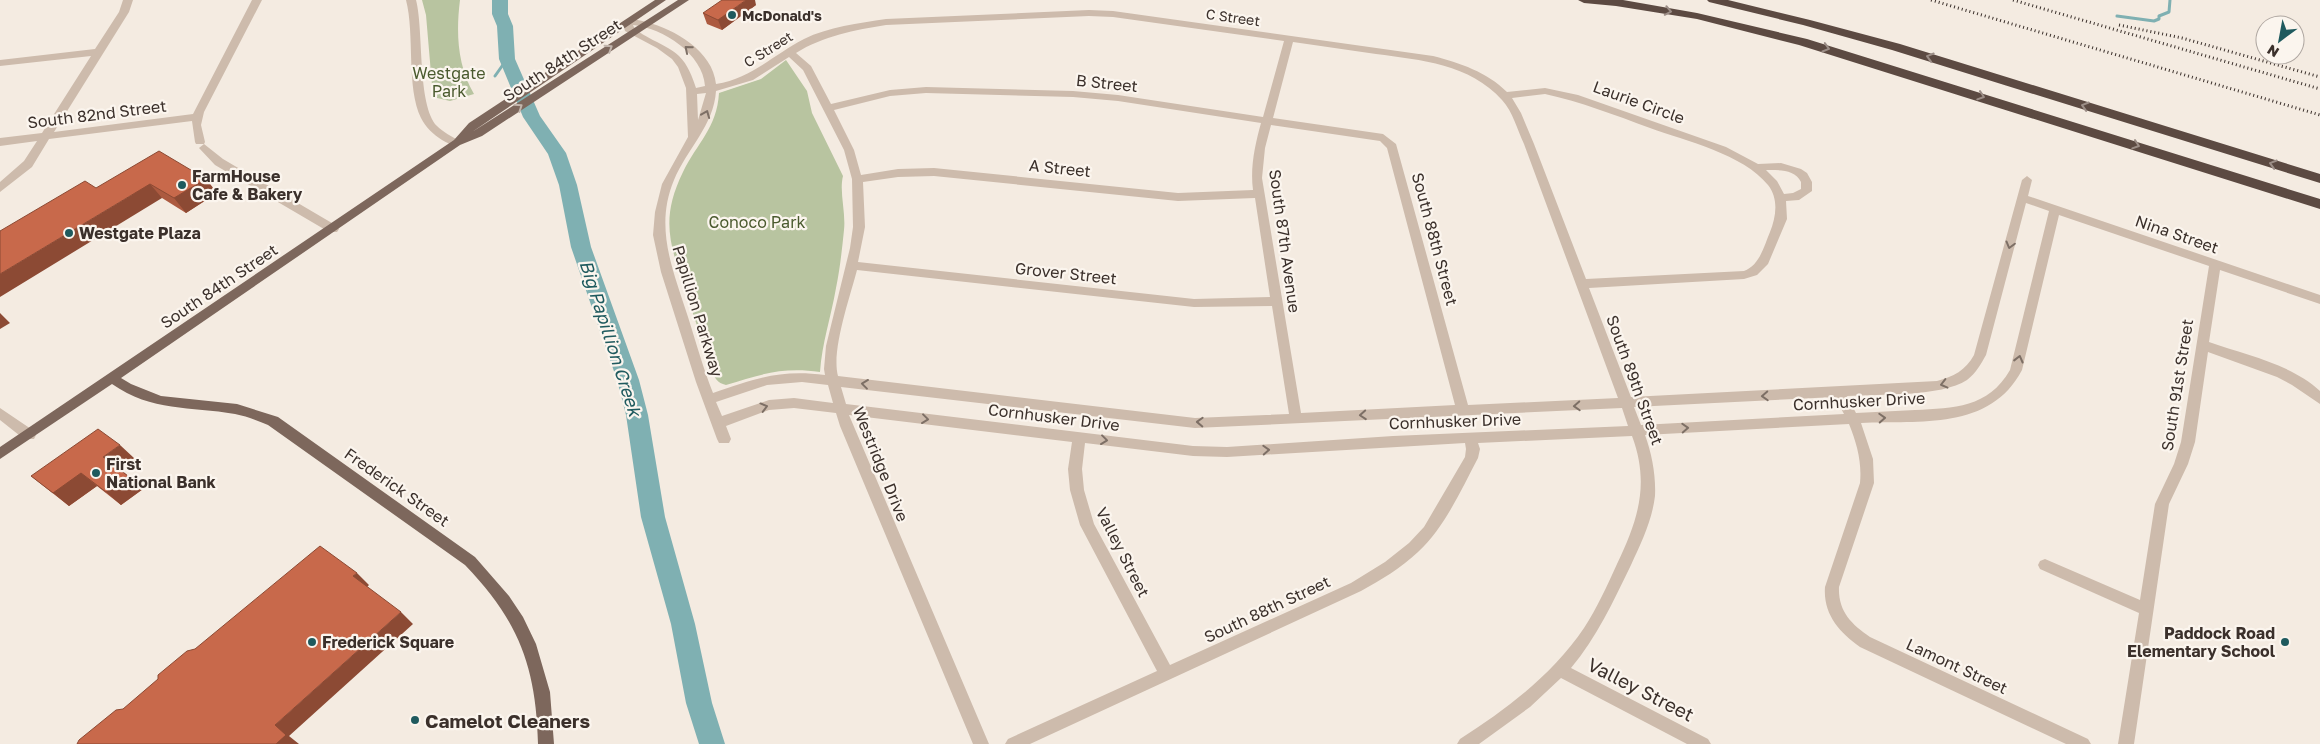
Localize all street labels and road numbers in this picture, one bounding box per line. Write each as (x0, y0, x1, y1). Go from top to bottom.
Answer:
street label: C Street (1205, 5, 1261, 29)
street label: South 84th Street (499, 14, 625, 106)
street label: C Street (740, 27, 796, 71)
street label: B Street (1075, 70, 1139, 96)
street label: Laurie Circle (1590, 76, 1688, 128)
street label: South 82nd Street (26, 96, 168, 132)
street label: A Street (1028, 155, 1092, 181)
street label: South 87th Avenue (1265, 168, 1305, 314)
street label: South 88th Street (1408, 170, 1462, 308)
street label: Nina Street (2133, 210, 2221, 258)
street label: South 84th Street (157, 239, 281, 333)
street label: Papillion Parkway (668, 243, 728, 379)
street label: Grover Street (1014, 258, 1118, 288)
street label: South 89th Street (1602, 312, 1668, 448)
street label: South 91st Street (2157, 318, 2197, 452)
street label: Cornhusker Drive (1792, 388, 1926, 414)
street label: Cornhusker Drive (987, 399, 1121, 435)
street label: Westridge Drive (849, 404, 913, 524)
street label: Cornhusker Drive (1388, 409, 1522, 433)
street label: Frederick Street (341, 443, 453, 531)
street label: Valley Street (1092, 504, 1154, 600)
street label: South 88th Street (1201, 571, 1333, 647)
street label: Lamont Street (1903, 634, 2011, 698)
street label: Valley Street (1584, 652, 1698, 726)

